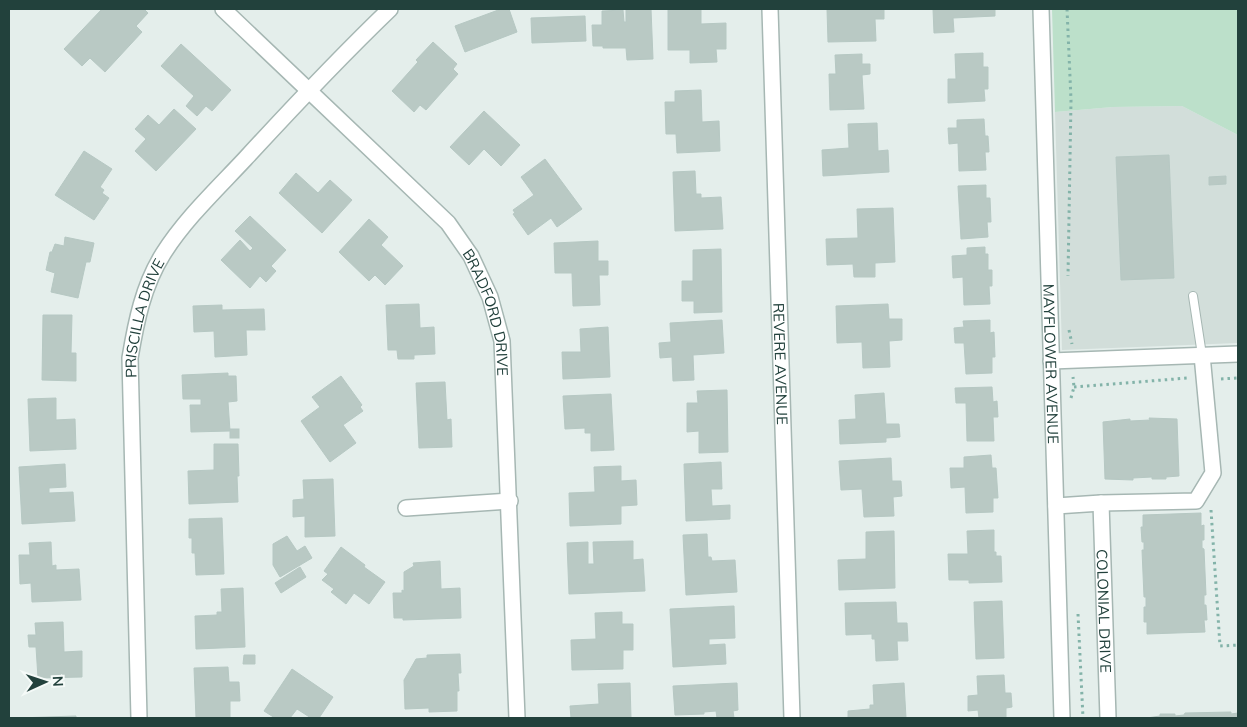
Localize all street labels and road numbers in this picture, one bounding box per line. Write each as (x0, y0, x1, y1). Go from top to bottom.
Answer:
street label: BRADFORD DRIVE (459, 245, 513, 376)
street label: PRISCILLA DRIVE (120, 255, 168, 378)
street label: MAYFLOWER AVENUE (1040, 284, 1063, 444)
street label: REVERE AVENUE (770, 303, 792, 425)
street label: COLONIAL DRIVE (1093, 549, 1116, 673)

